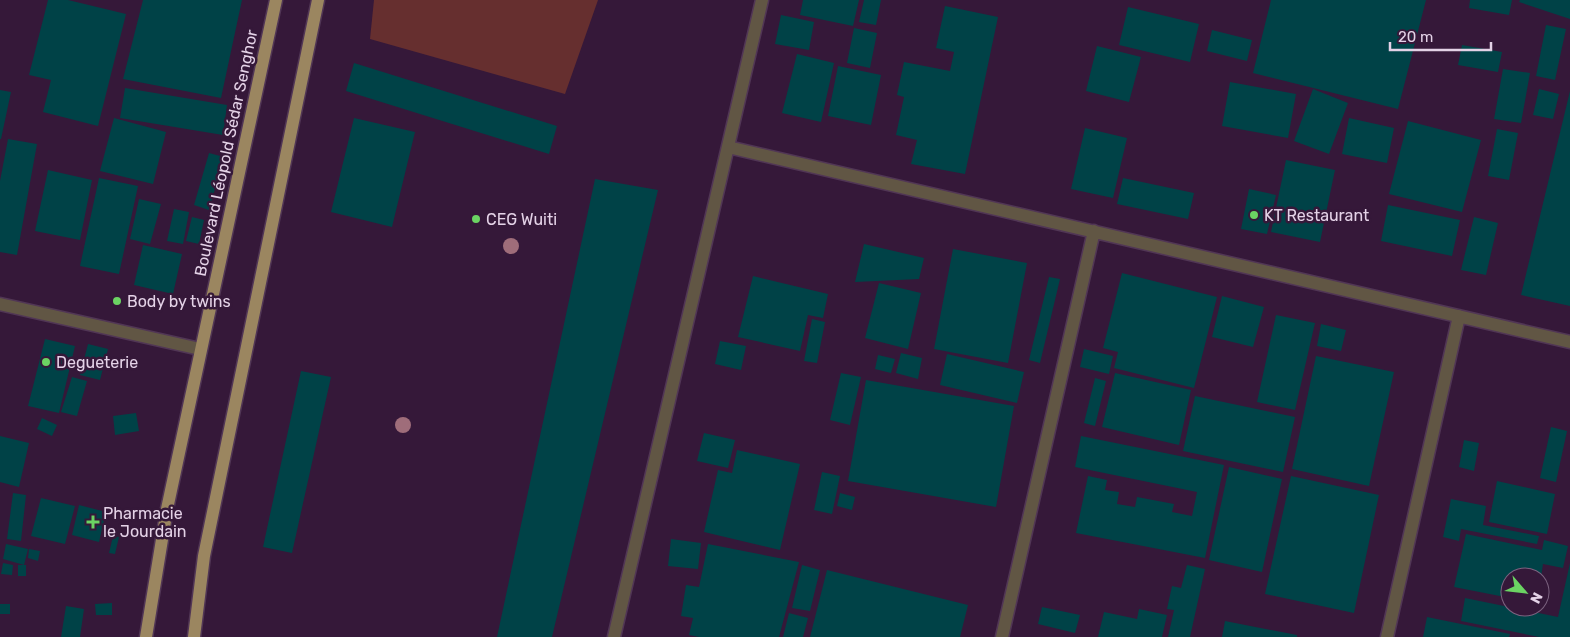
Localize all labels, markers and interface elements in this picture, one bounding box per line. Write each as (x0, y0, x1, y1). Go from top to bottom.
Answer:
scale bar (1390, 20, 1491, 52)
street label: Boulevard Léopold Sédar Senghor (191, 28, 261, 278)
text: 20 m (1398, 28, 1433, 46)
place label: KT Restaurant (1264, 206, 1369, 225)
marker: KT Restaurant (1248, 209, 1260, 221)
place label: CEG Wuiti (486, 210, 557, 229)
marker: CEG Wuiti (470, 213, 482, 225)
place label: Body by twins (127, 292, 231, 311)
marker: Body by twins (111, 295, 123, 307)
place label: Degueterie (56, 353, 138, 372)
marker: Degueterie (40, 356, 52, 368)
place label: Pharmacie le Jourdain (103, 504, 187, 541)
marker: Pharmacie le Jourdain (87, 516, 99, 528)
north arrow (1500, 567, 1550, 617)
text: N (1526, 589, 1546, 606)

